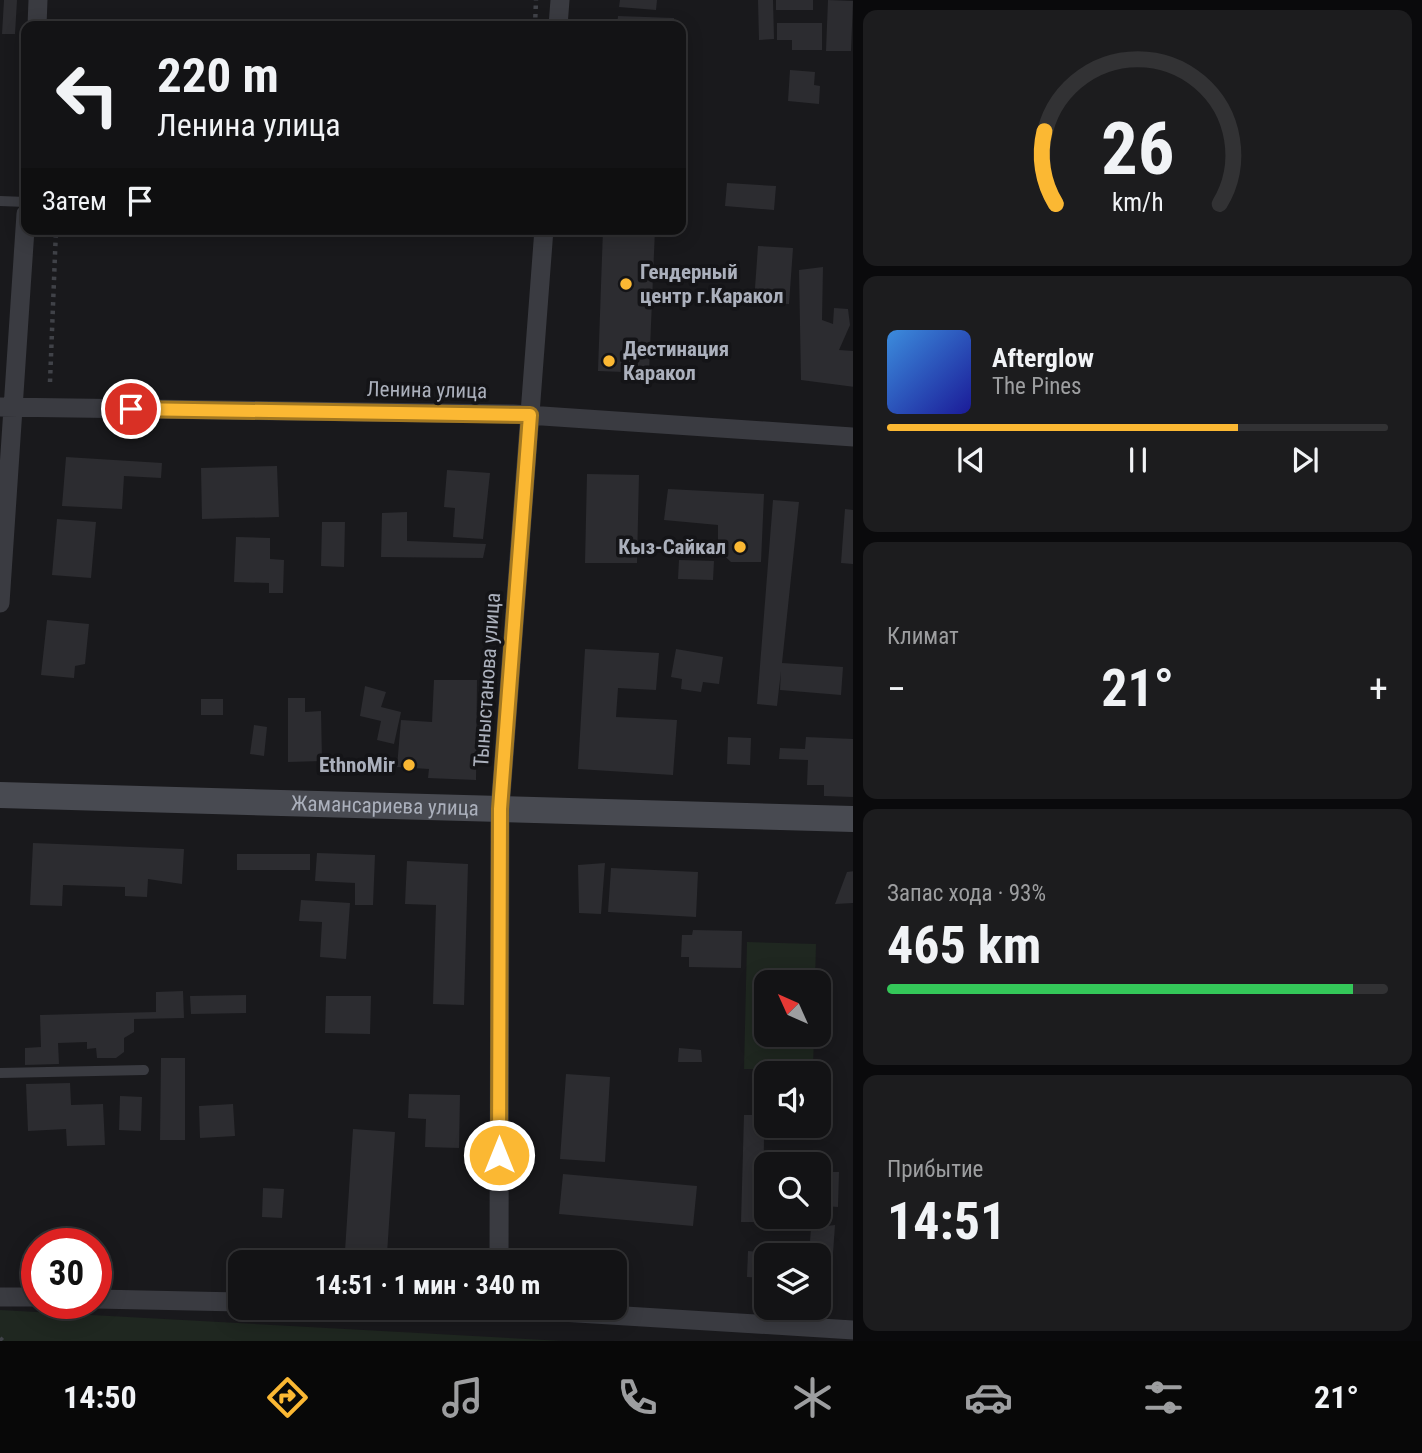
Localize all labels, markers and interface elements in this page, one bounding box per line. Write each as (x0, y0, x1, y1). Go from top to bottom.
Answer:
text: 220 m (157, 47, 279, 104)
icon: left (42, 49, 133, 140)
text: Ленина улица (157, 106, 341, 144)
text: 26 (1101, 106, 1174, 192)
icon: arrive (121, 182, 159, 220)
text: Затем (42, 186, 107, 216)
text: km/h (1112, 188, 1163, 217)
place label: Гендерный центр г.Каракол (640, 260, 783, 308)
marker: Гендерный центр г.Каракол (618, 276, 634, 292)
place label: Дестинация Каракол (623, 337, 729, 385)
text: Afterglow (992, 343, 1094, 373)
marker: Дестинация Каракол (601, 353, 617, 369)
text: The Pines (992, 373, 1082, 400)
street label: Ленина улица (367, 377, 487, 403)
pin (101, 379, 161, 439)
icon: arrive (112, 390, 150, 428)
icon: previous (952, 441, 990, 479)
icon: pause (1119, 441, 1157, 479)
icon: next (1286, 441, 1324, 479)
place label: Кыз-Сайкал (618, 535, 726, 559)
marker: Кыз-Сайкал (732, 539, 748, 555)
street label: Тыныстанова улица (469, 592, 505, 768)
text: Климат (887, 623, 959, 650)
text: 21° (1101, 658, 1174, 719)
text: − (887, 667, 906, 711)
text: + (1369, 667, 1388, 711)
place label: EthnoMir (319, 753, 395, 777)
marker: EthnoMir (401, 757, 417, 773)
street label: Жамансариева улица (291, 791, 479, 820)
text: Запас хода · 93% (887, 880, 1046, 907)
text: 465 km (887, 915, 1041, 976)
north arrow (754, 970, 831, 1046)
map controls (754, 970, 831, 1320)
button: sound (754, 1061, 831, 1138)
position arrow (462, 1118, 536, 1192)
button: search (754, 1152, 831, 1229)
text: Прибытие (887, 1156, 983, 1183)
text: 14:51 (887, 1191, 1006, 1252)
speed limit sign: 30 (21, 1228, 112, 1319)
button: layers (754, 1243, 831, 1320)
text: 14:51 · 1 мин · 340 m (315, 1270, 540, 1300)
icon: directions (263, 1373, 312, 1422)
icon: music (438, 1373, 487, 1422)
icon: phone (613, 1373, 662, 1422)
icon: climate (788, 1373, 837, 1422)
icon: car (964, 1373, 1013, 1422)
icon: filters (1139, 1373, 1188, 1422)
text: 14:50 (63, 1378, 137, 1416)
text: 21° (1314, 1378, 1359, 1416)

